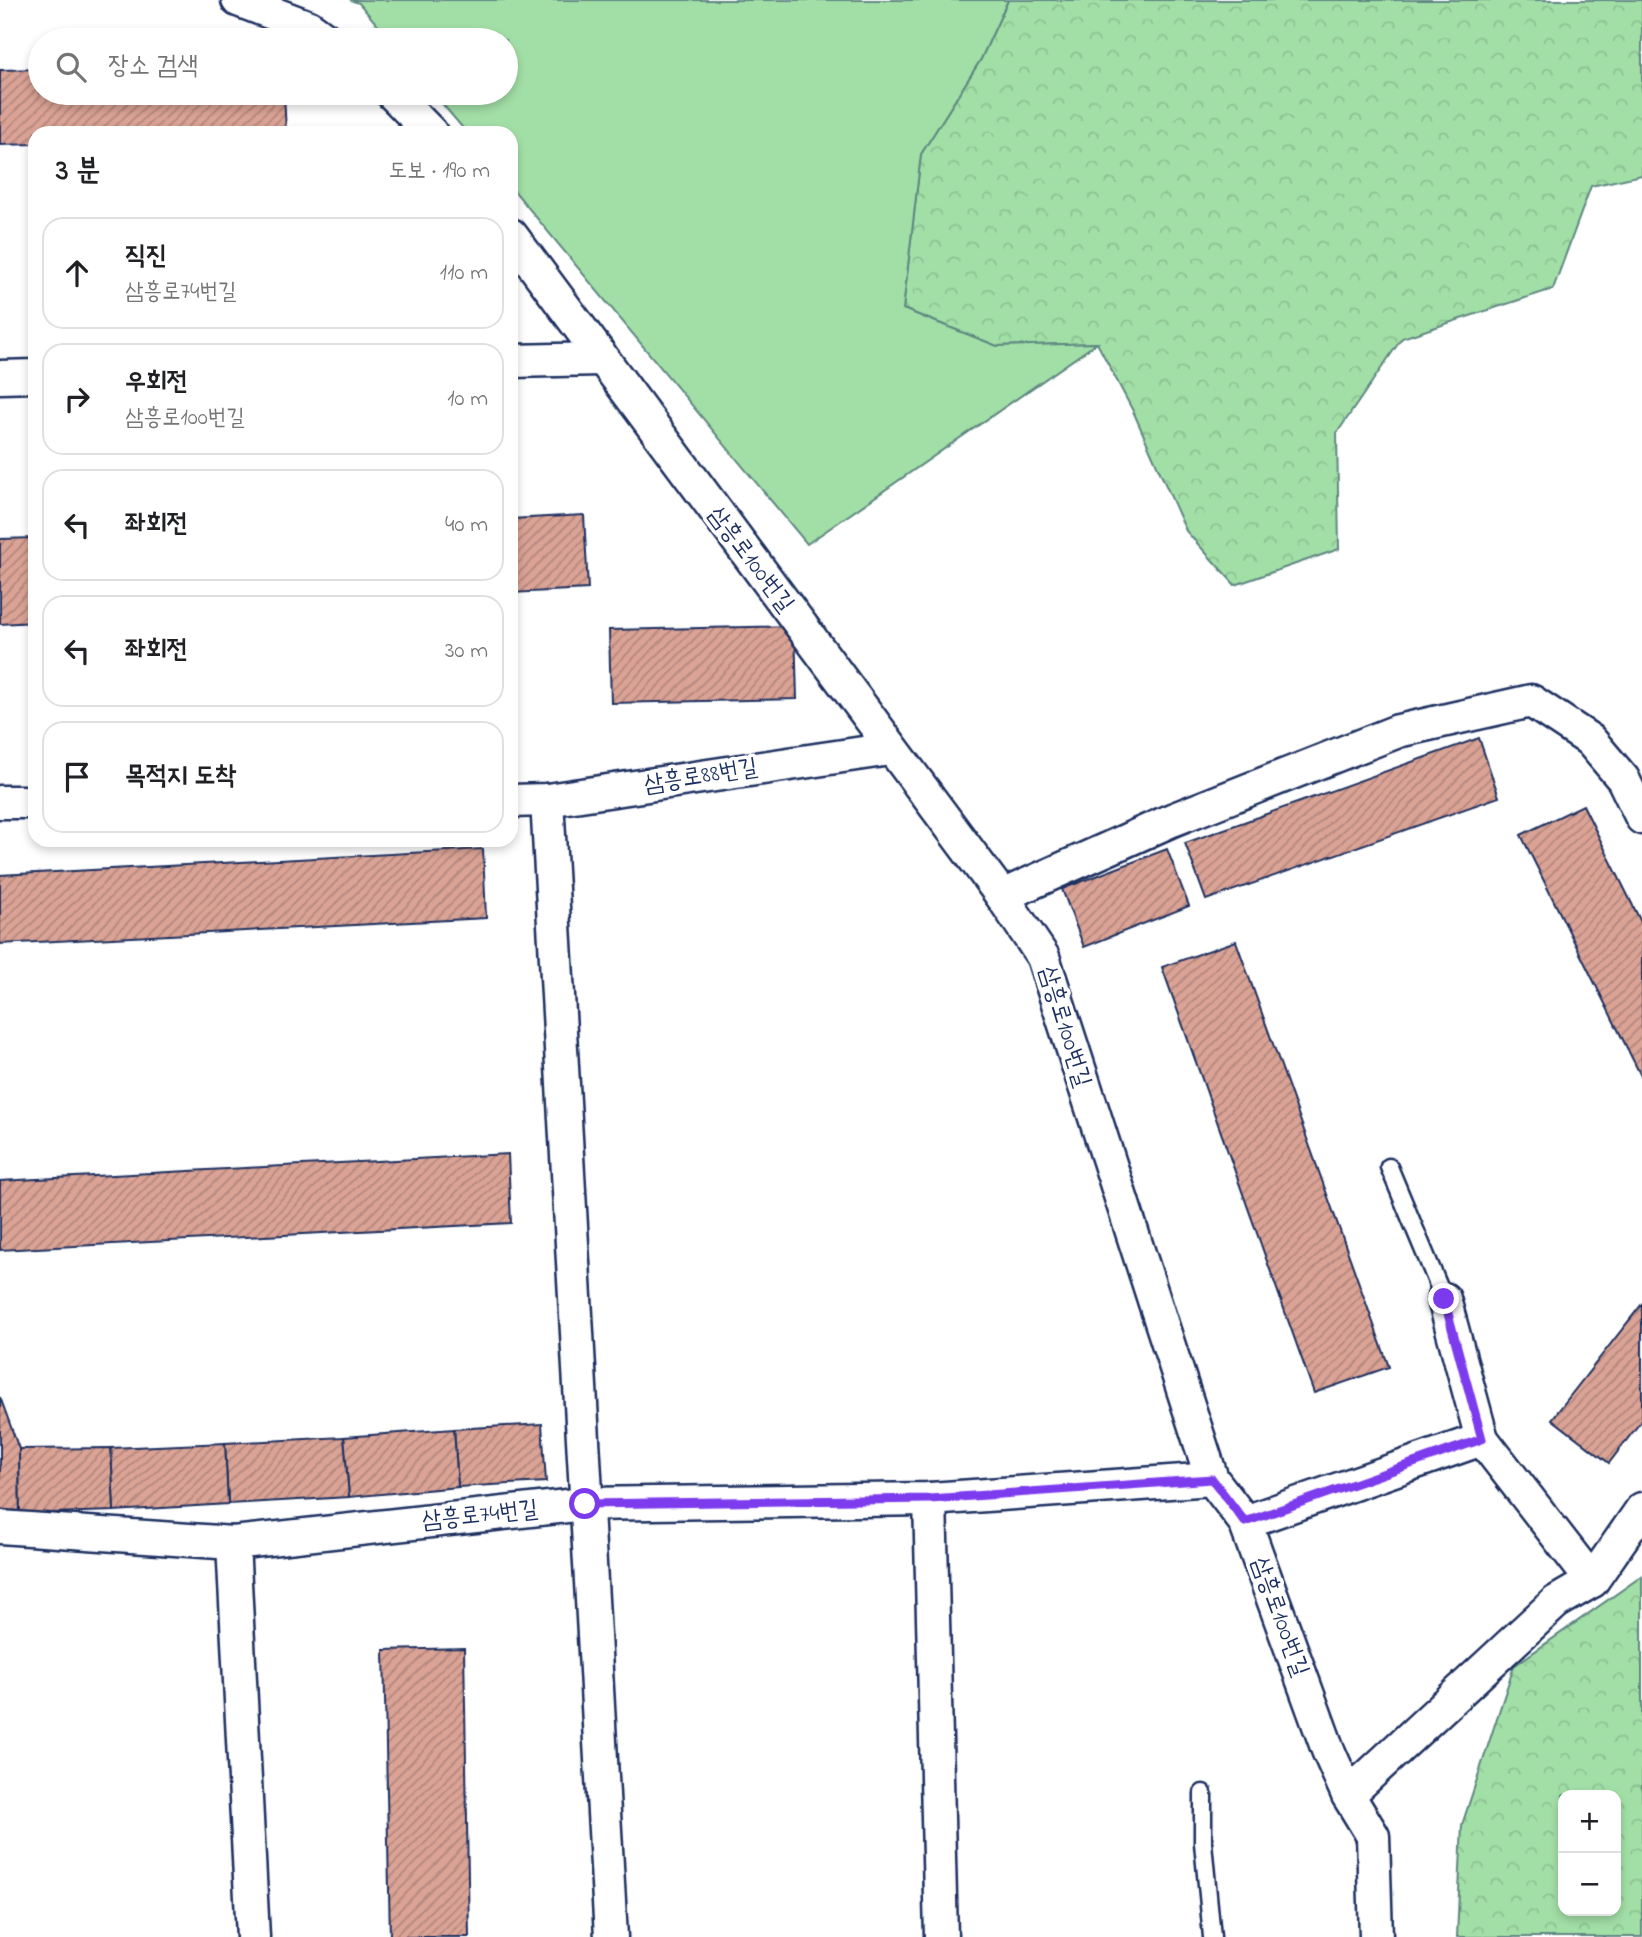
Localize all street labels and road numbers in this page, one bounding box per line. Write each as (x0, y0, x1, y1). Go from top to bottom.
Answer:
street label: 삼흥로100번길 (698, 500, 802, 620)
street label: 삼흥로88번길 (642, 751, 760, 803)
street label: 삼흥로100번길 (1029, 962, 1099, 1092)
street label: 삼흥로74번길 (420, 1493, 540, 1539)
street label: 삼흥로100번길 (1241, 1552, 1317, 1682)

